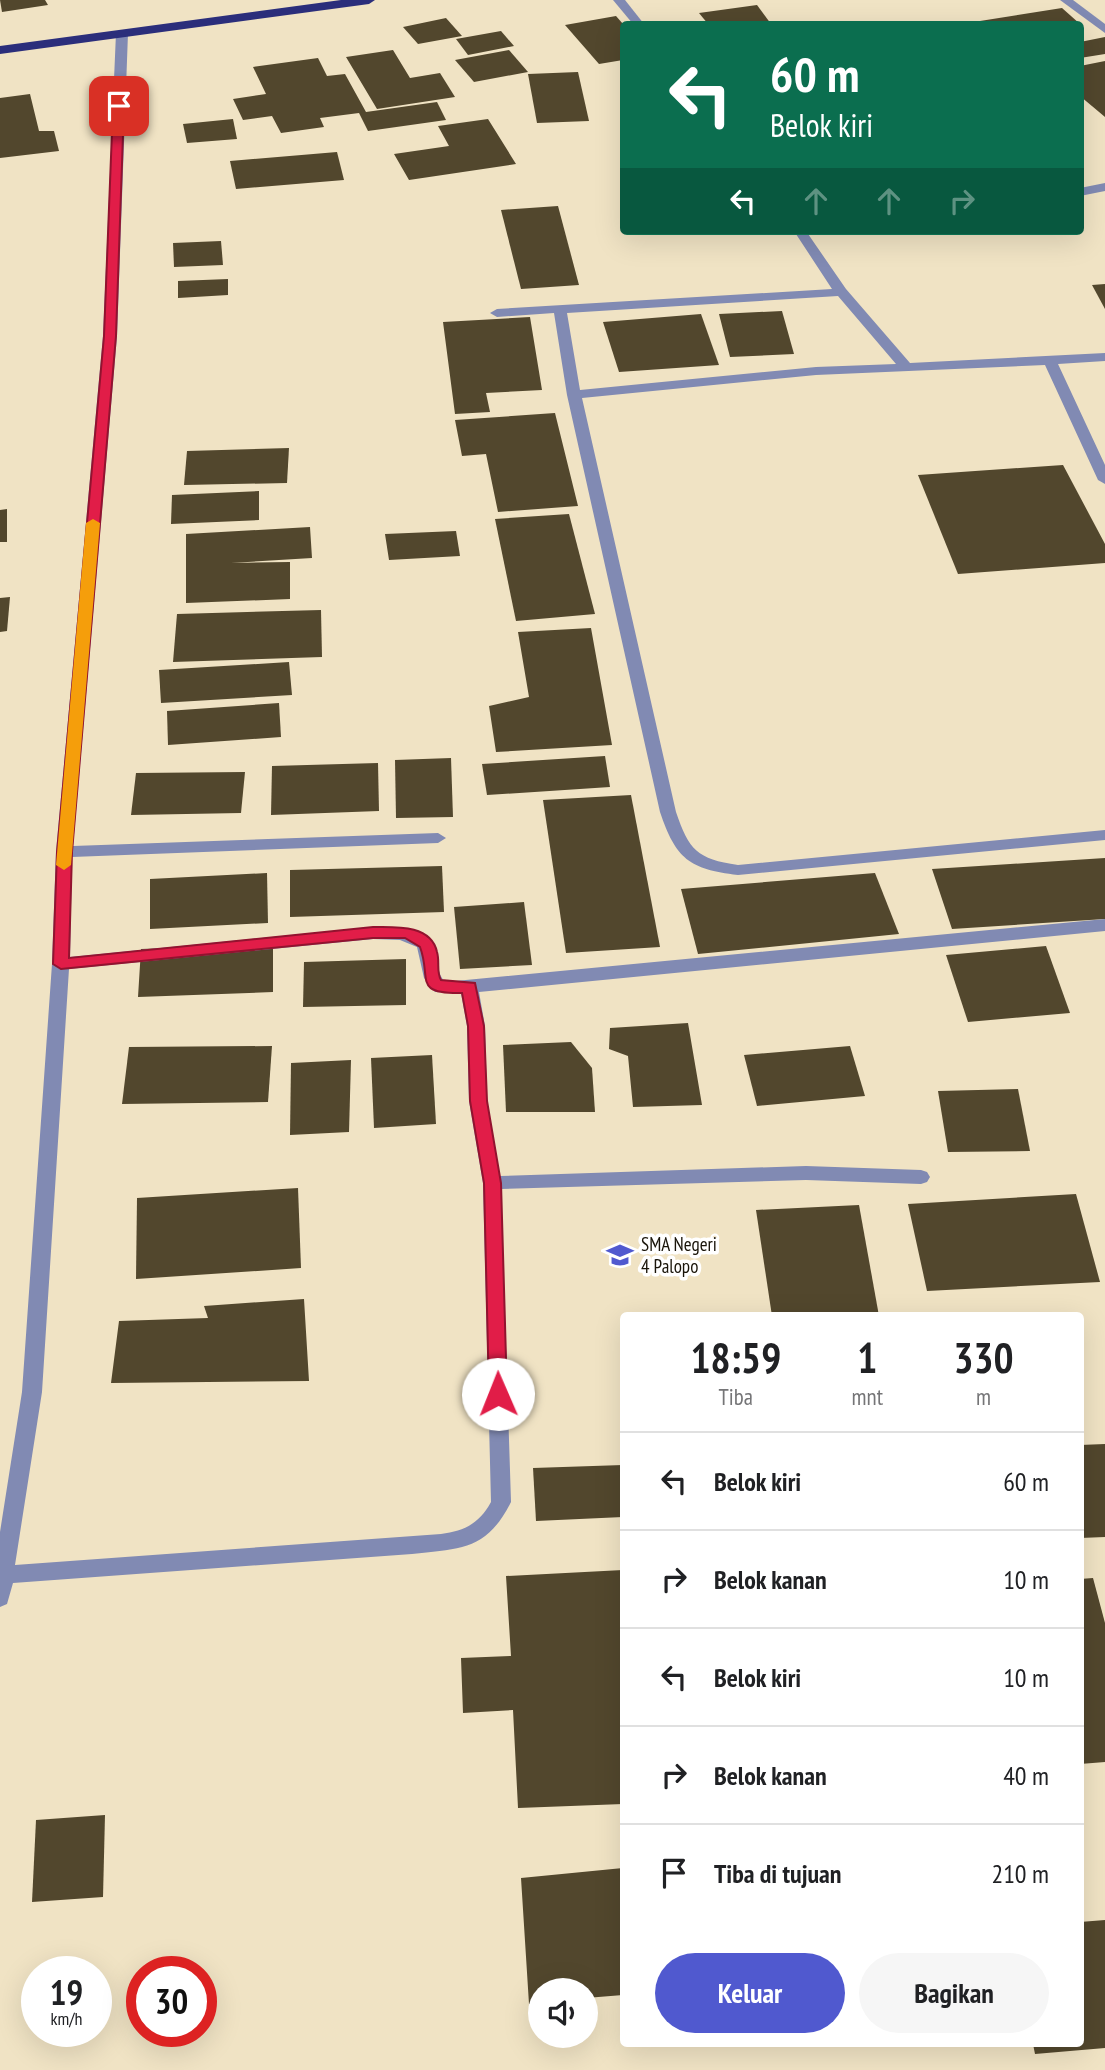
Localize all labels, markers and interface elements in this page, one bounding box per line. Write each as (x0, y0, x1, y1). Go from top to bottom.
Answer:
text: 60 m (770, 42, 859, 106)
icon: left (655, 49, 746, 140)
pin (89, 76, 149, 136)
icon: arrive (100, 87, 138, 125)
text: Belok kiri (770, 104, 873, 146)
icon: left (724, 182, 762, 220)
icon: ahead (797, 182, 835, 220)
icon: ahead (870, 182, 908, 220)
icon: right (943, 182, 981, 220)
place label: SMA Negeri 4 Palopo (641, 1232, 717, 1278)
school or university icon: SMA Negeri 4 Palopo (605, 1240, 635, 1270)
text: 18:59 (690, 1330, 781, 1385)
text: 1 (857, 1330, 877, 1385)
text: 330 (953, 1330, 1014, 1385)
position arrow (461, 1357, 535, 1431)
text: Tiba (719, 1382, 753, 1411)
text: mnt (852, 1382, 883, 1411)
text: m (976, 1382, 991, 1411)
icon: left (655, 1462, 693, 1500)
text: Belok kiri (714, 1465, 801, 1498)
text: 60 m (1003, 1465, 1049, 1498)
icon: right (655, 1560, 693, 1598)
text: Belok kanan (714, 1563, 827, 1596)
text: 10 m (1003, 1563, 1049, 1596)
icon: left (655, 1658, 693, 1696)
text: Belok kiri (714, 1661, 801, 1694)
text: 10 m (1003, 1661, 1049, 1694)
icon: right (655, 1756, 693, 1794)
text: Belok kanan (714, 1759, 827, 1792)
text: 40 m (1003, 1759, 1049, 1792)
icon: arrive (655, 1854, 693, 1892)
text: Tiba di tujuan (714, 1857, 842, 1890)
text: 210 m (991, 1857, 1049, 1890)
button: Keluar (655, 1953, 845, 2033)
button: Bagikan (859, 1953, 1049, 2033)
speed limit sign: 30 (126, 1956, 217, 2047)
text: 19 (50, 1969, 83, 2015)
map controls (528, 1978, 598, 2048)
button: sound (528, 1978, 598, 2048)
text: km/h (51, 2007, 82, 2030)

